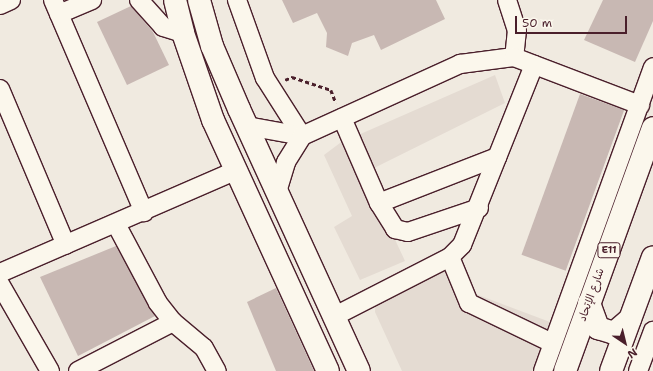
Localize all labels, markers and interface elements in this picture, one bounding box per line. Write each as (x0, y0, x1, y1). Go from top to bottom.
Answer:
scale bar (517, 8, 629, 34)
text: 50 m (522, 15, 552, 31)
road number: E11 (597, 242, 621, 258)
street label: شارع الإتحاد (576, 267, 608, 323)
north arrow (605, 323, 645, 363)
text: N (624, 345, 640, 362)

